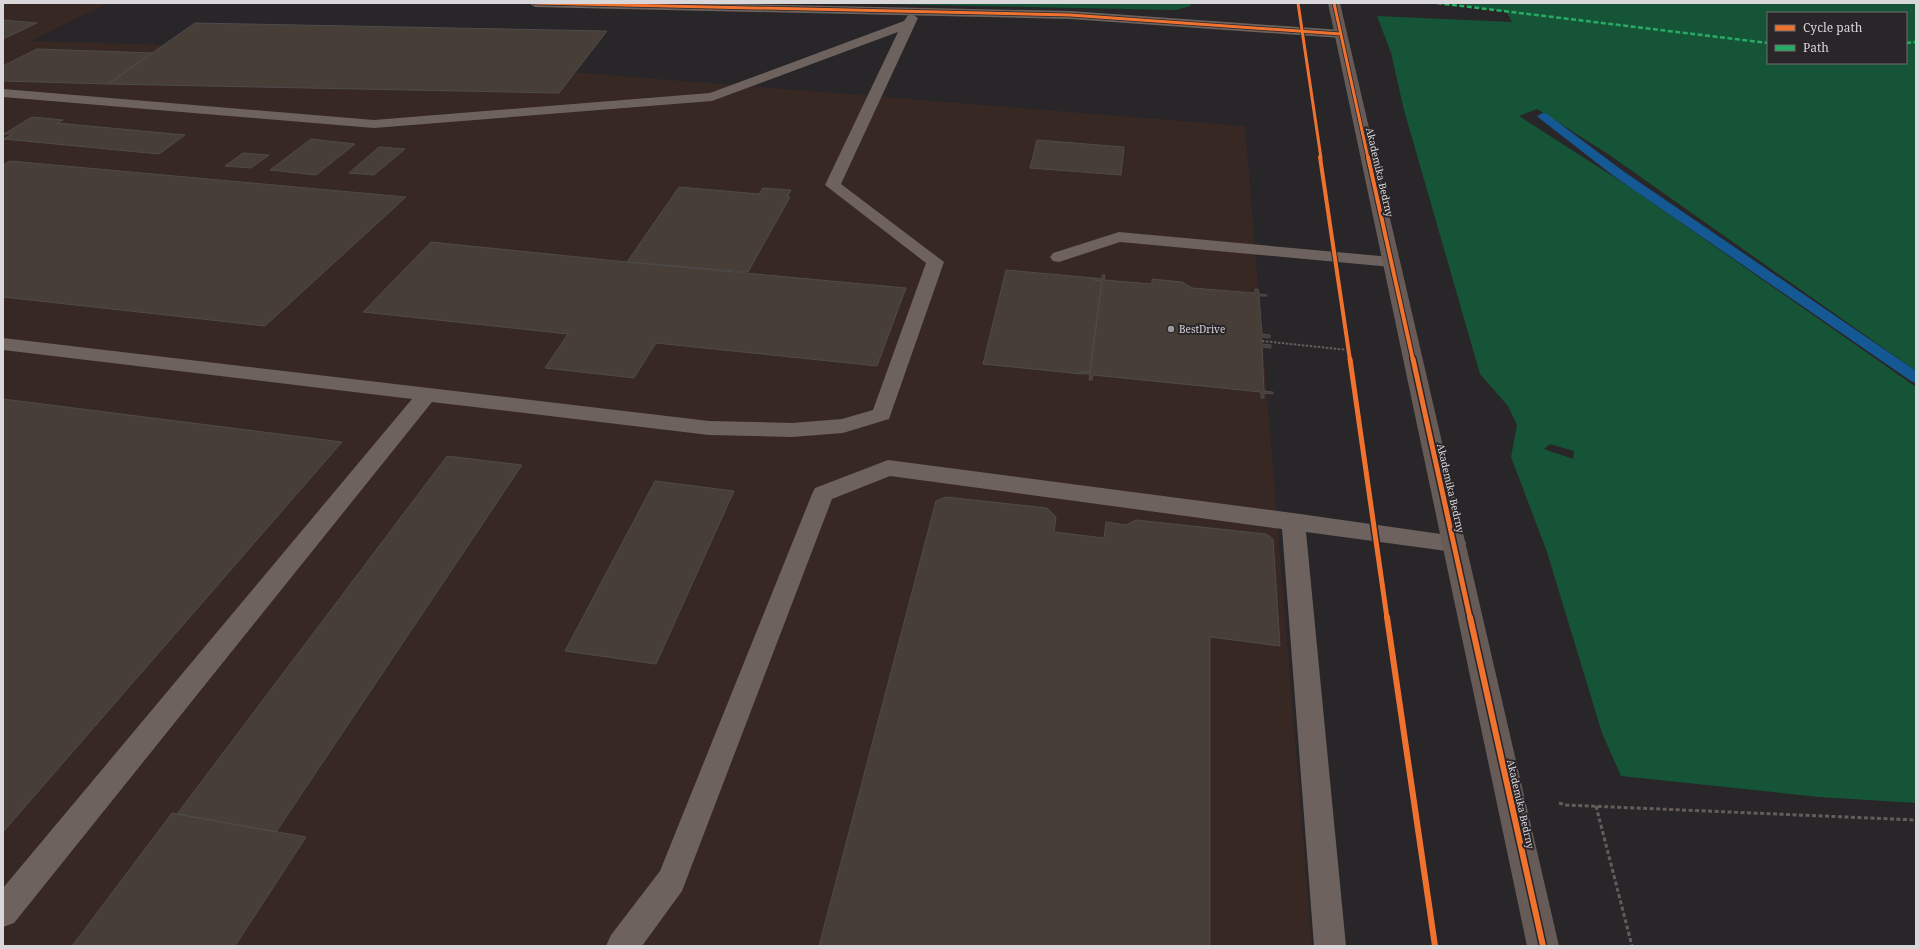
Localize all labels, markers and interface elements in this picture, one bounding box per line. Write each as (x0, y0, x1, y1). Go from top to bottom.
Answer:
legend (1767, 12, 1907, 64)
text: Cycle path (1803, 19, 1863, 36)
text: Path (1803, 39, 1829, 56)
street label: Akademika Bedrny (1363, 126, 1397, 218)
place label: BestDrive (1179, 322, 1225, 336)
marker: BestDrive (1166, 324, 1176, 334)
street label: Akademika Bedrny (1434, 442, 1468, 534)
street label: Akademika Bedrny (1504, 758, 1538, 850)

